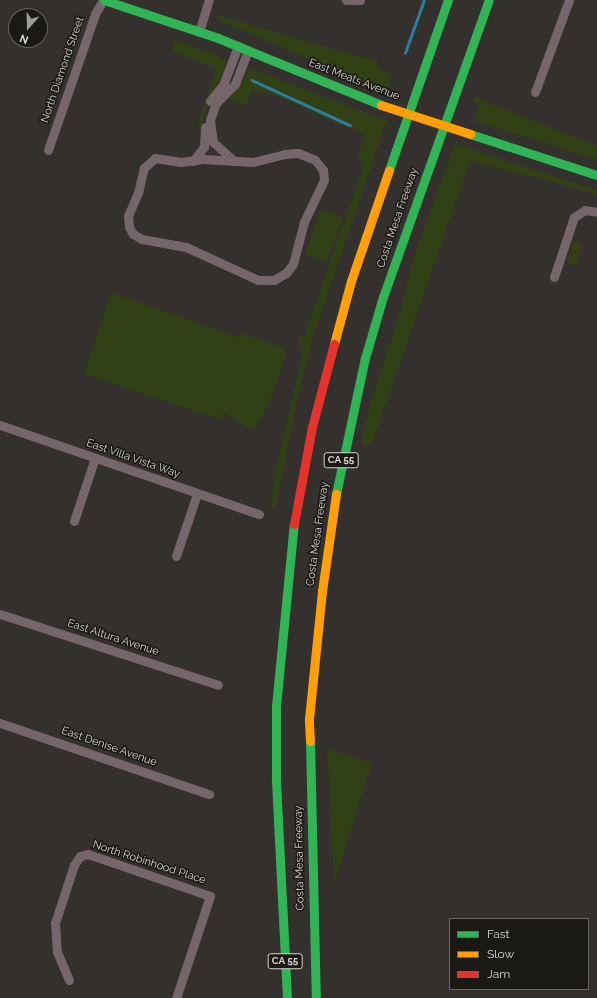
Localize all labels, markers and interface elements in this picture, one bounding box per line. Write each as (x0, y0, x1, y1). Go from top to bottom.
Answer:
north arrow (8, 8, 48, 48)
street label: North Diamond Street (39, 15, 87, 125)
text: N (18, 31, 30, 46)
street label: East Meats Avenue (306, 56, 402, 104)
street label: Costa Mesa Freeway (375, 166, 421, 270)
street label: East Villa Vista Way (84, 437, 182, 481)
road number: CA 55 (323, 452, 359, 468)
street label: Costa Mesa Freeway (304, 481, 332, 587)
street label: East Altura Avenue (65, 617, 161, 659)
street label: East Denise Avenue (59, 724, 159, 770)
street label: Costa Mesa Freeway (292, 805, 308, 911)
street label: North Robinhood Place (91, 838, 207, 888)
legend (449, 918, 589, 990)
text: Fast (487, 927, 510, 941)
text: Slow (487, 947, 514, 961)
road number: CA 55 (267, 953, 303, 969)
text: Jam (487, 967, 510, 981)

